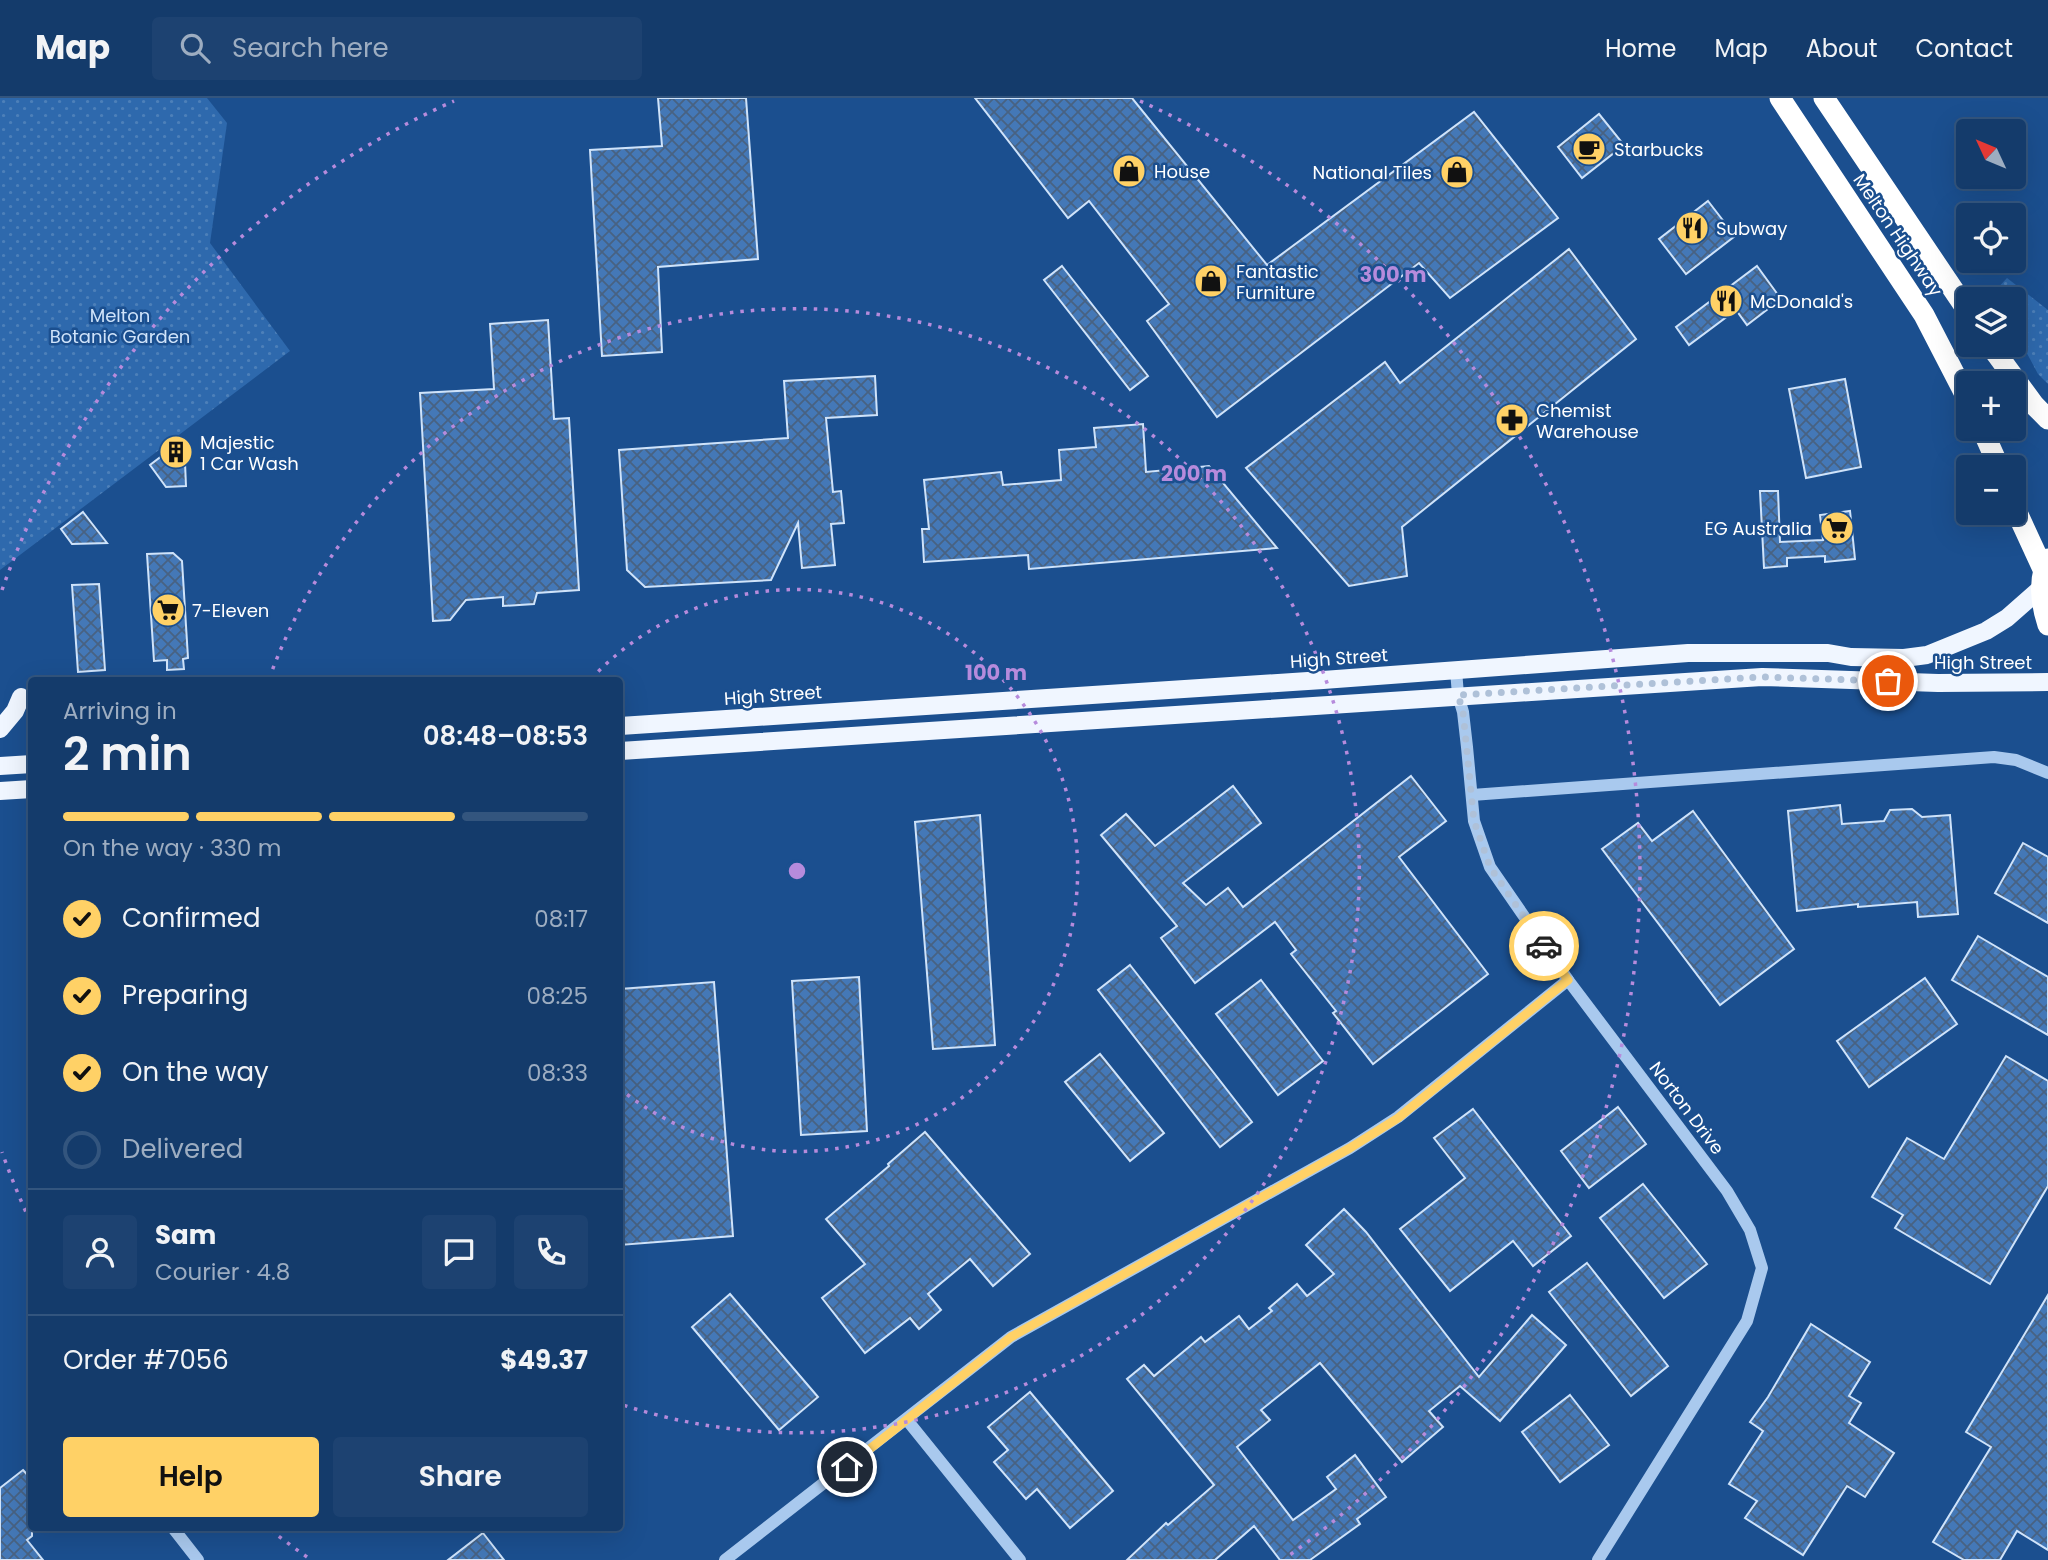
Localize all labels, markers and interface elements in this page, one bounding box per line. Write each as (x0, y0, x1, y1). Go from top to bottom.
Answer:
search box (152, 17, 642, 80)
text: Map (35, 24, 110, 71)
icon: search (176, 29, 214, 67)
text: Search here (232, 30, 389, 66)
text: Home (1605, 32, 1677, 65)
text: Map (1715, 32, 1768, 65)
text: About (1806, 32, 1877, 65)
text: Contact (1915, 32, 2013, 65)
north arrow (1956, 119, 2026, 189)
map controls (1956, 119, 2026, 525)
cafe icon: Starbucks (1570, 130, 1608, 168)
place label: Starbucks (1614, 137, 1703, 162)
shop icon: House (1110, 152, 1148, 190)
shop icon: National Tiles (1438, 153, 1476, 191)
place label: House (1154, 159, 1210, 184)
place label: National Tiles (1313, 160, 1432, 185)
street label: Melton Highway (1848, 169, 1948, 301)
button: locate (1956, 203, 2026, 273)
restaurant icon: Subway (1673, 209, 1711, 247)
place label: Subway (1716, 216, 1787, 241)
place label: Fantastic Furniture (1236, 259, 1319, 305)
text: 300 m (1360, 260, 1426, 289)
shop icon: Fantastic Furniture (1192, 262, 1230, 300)
restaurant icon: McDonald's (1707, 282, 1745, 320)
button: layers (1956, 287, 2026, 357)
place label: McDonald's (1750, 289, 1853, 314)
park label: Melton Botanic Garden (50, 303, 190, 349)
button: + (1956, 371, 2026, 441)
place label: Chemist Warehouse (1536, 398, 1639, 444)
pharmacy icon: Chemist Warehouse (1493, 401, 1531, 439)
place label: Majestic 1 Car Wash (200, 430, 299, 476)
building icon: Majestic 1 Car Wash (157, 433, 195, 471)
button: − (1956, 455, 2026, 525)
text: 200 m (1161, 459, 1227, 488)
supermarket icon: EG Australia (1818, 509, 1856, 547)
place label: EG Australia (1704, 516, 1812, 541)
supermarket icon: 7-Eleven (149, 591, 187, 629)
place label: 7-Eleven (192, 598, 269, 623)
street label: High Street (1289, 642, 1389, 674)
street label: High Street (1934, 650, 2032, 675)
pin (1858, 651, 1918, 711)
text: 100 m (965, 658, 1027, 687)
icon: bag (1869, 662, 1907, 700)
street label: High Street (723, 679, 823, 711)
text: Arriving in (63, 695, 177, 727)
text: 08:48–08:53 (423, 718, 588, 754)
text: 2 min (63, 722, 192, 786)
text: On the way · 330 m (63, 832, 281, 864)
centre of rings (785, 859, 809, 883)
icon: check (63, 900, 101, 938)
text: Confirmed (122, 900, 260, 936)
text: 08:17 (534, 903, 588, 935)
courier (1509, 911, 1579, 981)
icon: car (1525, 927, 1563, 965)
icon: check (63, 977, 101, 1015)
text: Preparing (122, 977, 248, 1013)
text: 08:25 (526, 980, 588, 1012)
icon: check (63, 1054, 101, 1092)
text: On the way (122, 1054, 269, 1090)
street label: Norton Drive (1644, 1056, 1730, 1160)
text: 08:33 (527, 1057, 588, 1089)
text: Delivered (122, 1131, 243, 1167)
button: person (63, 1215, 137, 1289)
button: chat (422, 1215, 496, 1289)
button: phone (514, 1215, 588, 1289)
text: Sam (155, 1217, 216, 1253)
text: Courier · 4.8 (155, 1256, 290, 1288)
text: Order #7056 (63, 1342, 229, 1378)
text: $49.37 (500, 1342, 588, 1378)
button: Help (63, 1437, 319, 1517)
button: Share (333, 1437, 588, 1517)
pin (817, 1437, 877, 1497)
icon: home (828, 1448, 866, 1486)

